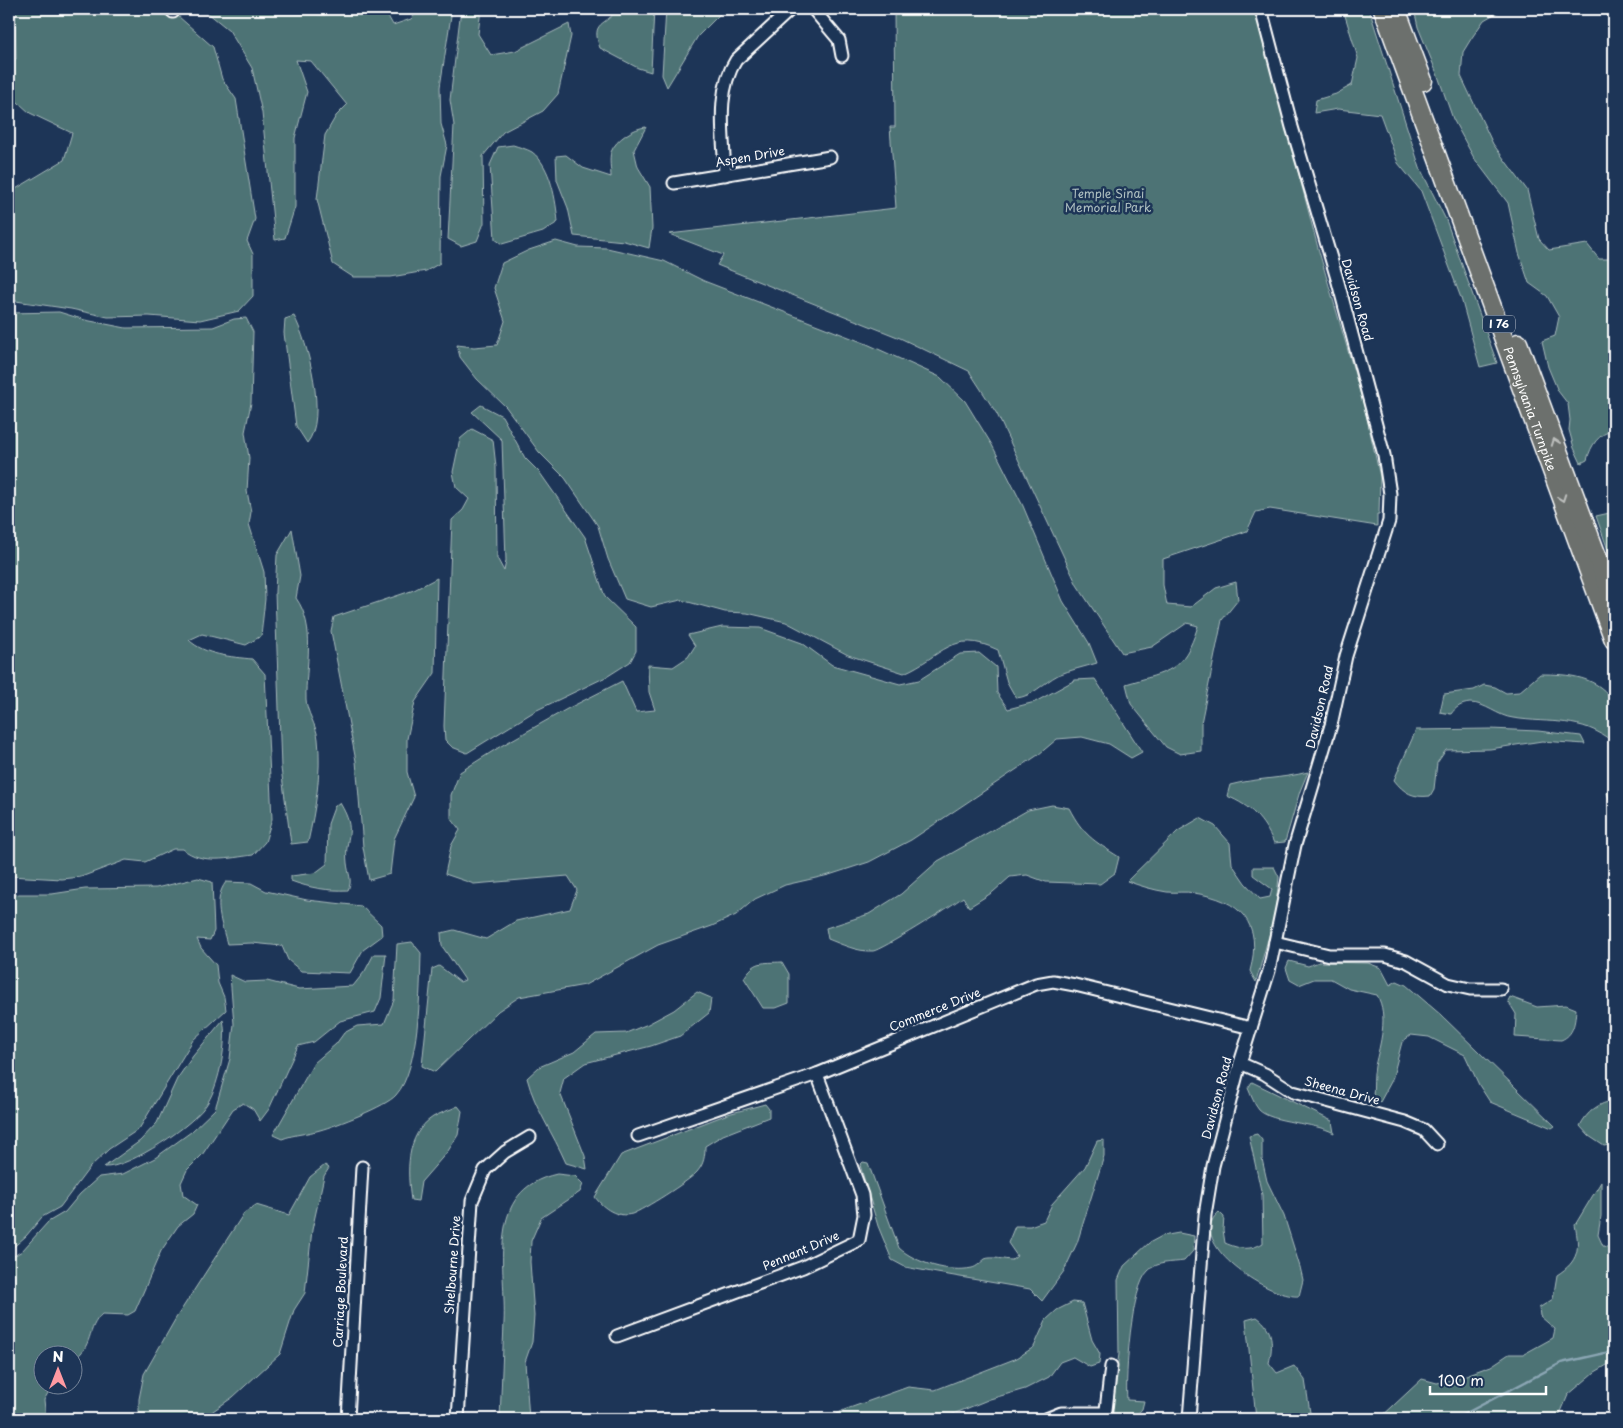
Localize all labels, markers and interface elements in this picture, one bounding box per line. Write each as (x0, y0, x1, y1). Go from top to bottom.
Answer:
street label: Aspen Drive (714, 141, 786, 171)
park label: Temple Sinai Memorial Park (1065, 184, 1151, 216)
street label: Davidson Road (1338, 256, 1378, 343)
road number: I 76 (1483, 316, 1515, 332)
street label: Pennsylvania Turnpike (1499, 344, 1561, 473)
one-way arrow (1551, 438, 1561, 447)
one-way arrow (1556, 493, 1566, 502)
street label: Davidson Road (1301, 663, 1337, 750)
street label: Commerce Drive (886, 983, 983, 1036)
street label: Davidson Road (1196, 1054, 1236, 1141)
street label: Sheena Drive (1303, 1071, 1382, 1109)
street label: Shelbourne Drive (440, 1215, 464, 1315)
street label: Pennant Drive (759, 1226, 842, 1274)
street label: Carriage Boulevard (328, 1235, 352, 1348)
north arrow (32, 1346, 82, 1396)
text: N (52, 1346, 64, 1367)
scale bar (1430, 1363, 1547, 1395)
text: 100 m (1438, 1368, 1484, 1391)

